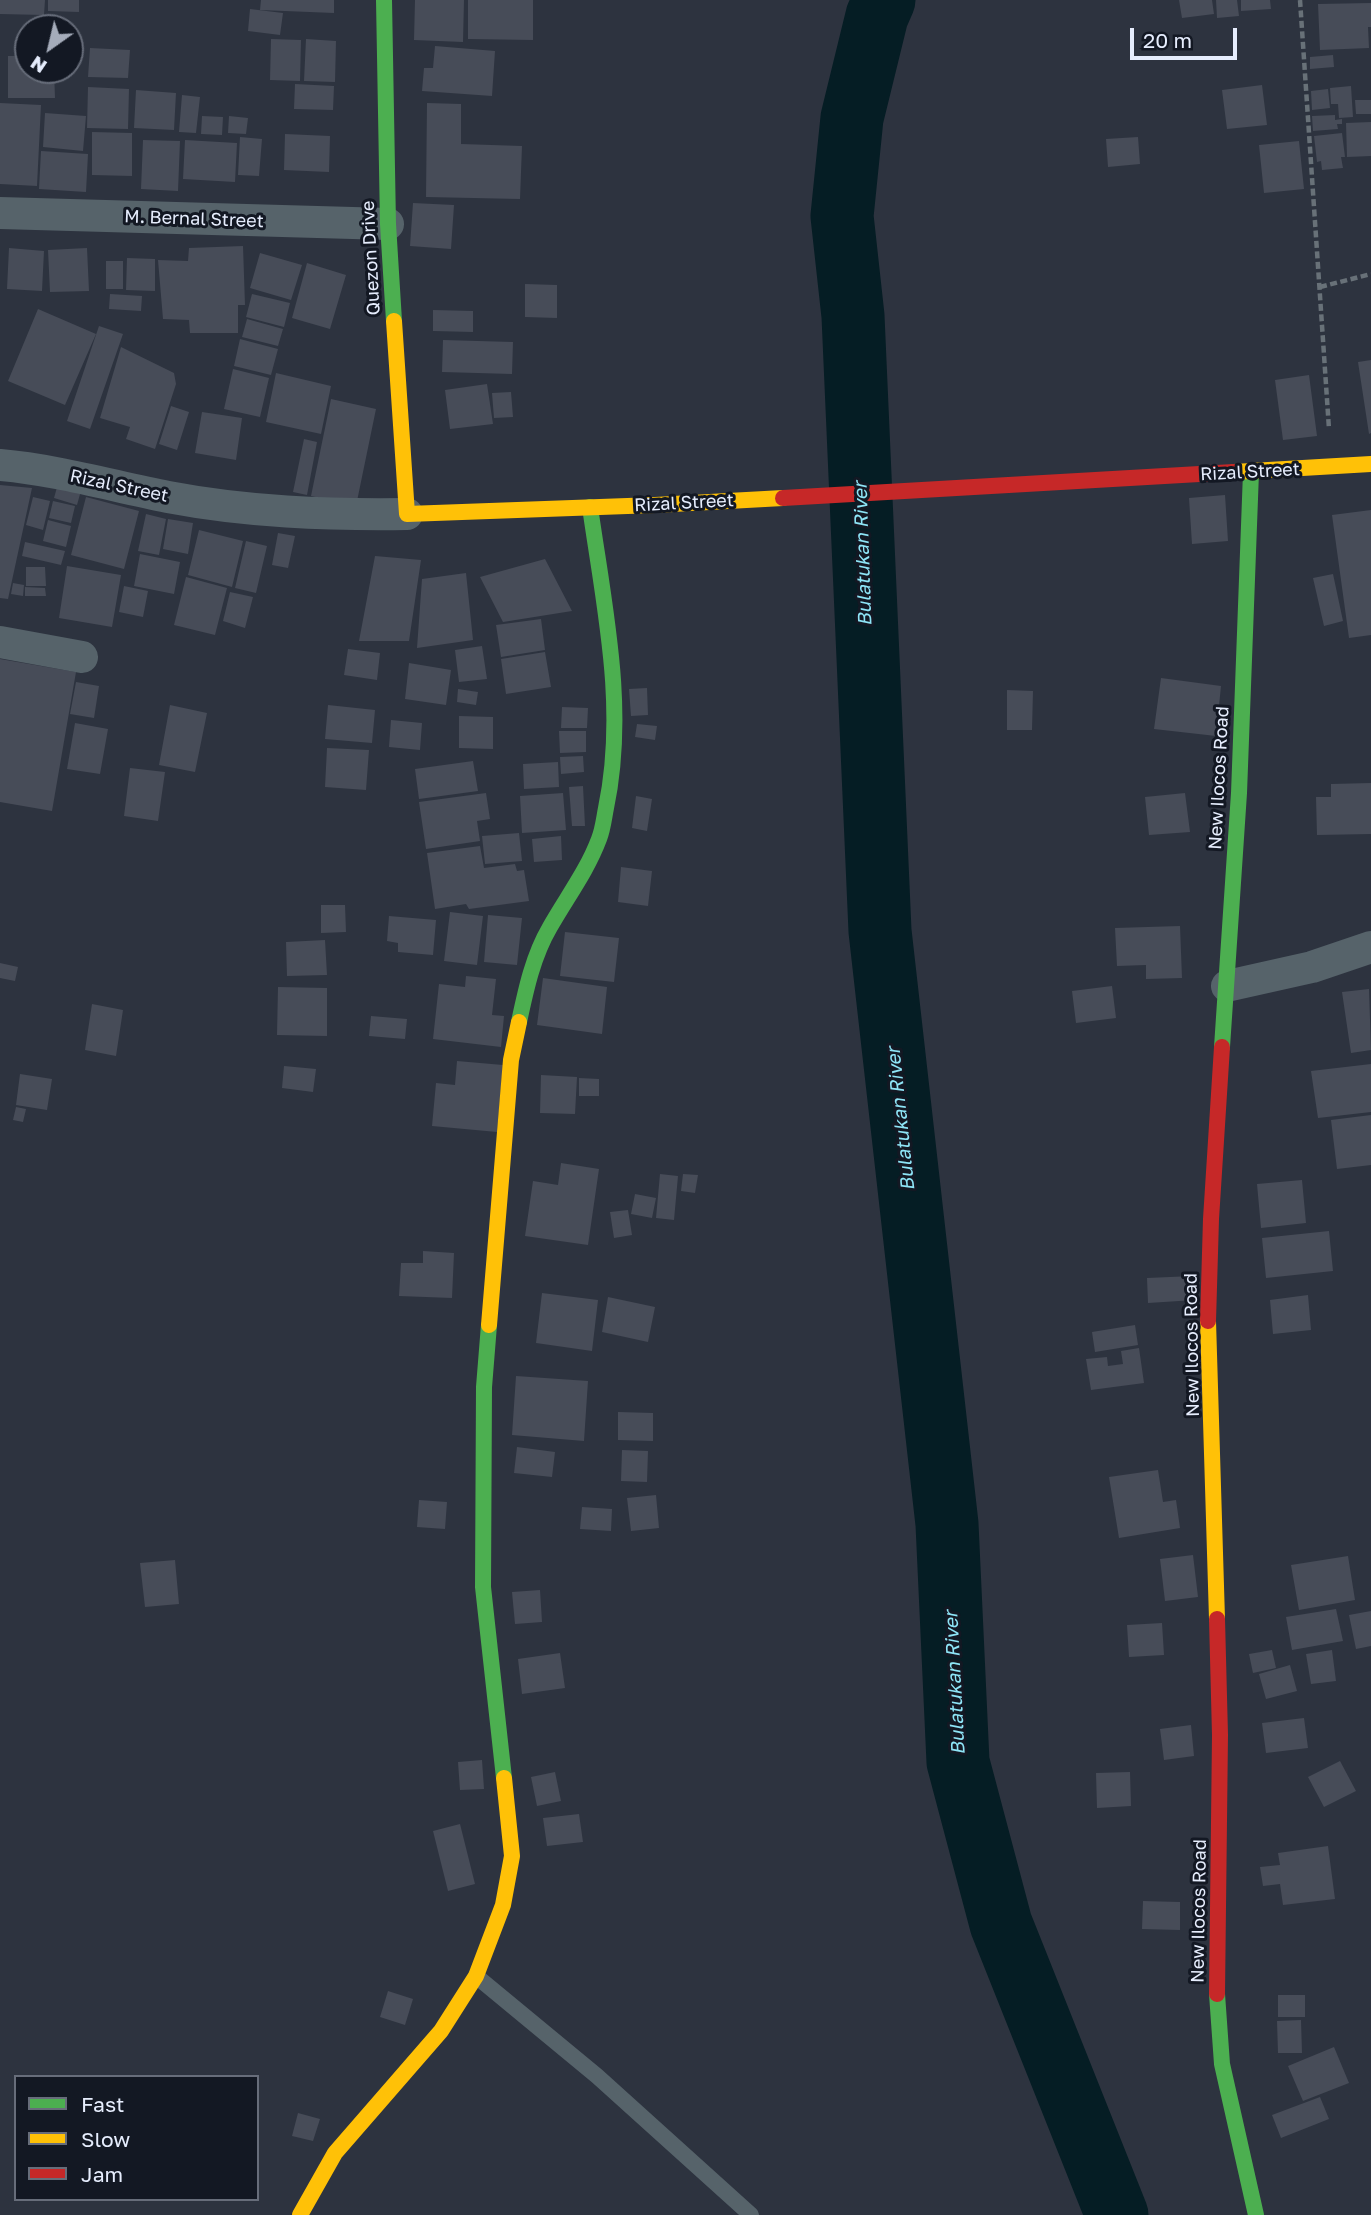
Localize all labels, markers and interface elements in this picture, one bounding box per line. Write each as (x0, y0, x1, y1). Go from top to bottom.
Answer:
north arrow (14, 14, 84, 84)
scale bar (1133, 14, 1240, 58)
text: 20 m (1143, 27, 1192, 53)
text: N (26, 52, 51, 79)
street label: Quezon Drive (357, 200, 385, 316)
street label: M. Bernal Street (124, 206, 264, 232)
street label: Rizal Street (1200, 459, 1300, 485)
street label: Rizal Street (68, 465, 170, 507)
water label: Bulatukan River (849, 481, 877, 627)
street label: Rizal Street (634, 490, 734, 516)
street label: New Ilocos Road (1204, 706, 1234, 850)
water label: Bulatukan River (882, 1046, 920, 1192)
street label: New Ilocos Road (1180, 1273, 1204, 1417)
water label: Bulatukan River (940, 1610, 970, 1756)
street label: New Ilocos Road (1187, 1839, 1211, 1983)
legend (14, 2075, 259, 2201)
text: Fast (81, 2091, 124, 2117)
text: Slow (81, 2126, 130, 2152)
text: Jam (81, 2161, 123, 2187)

